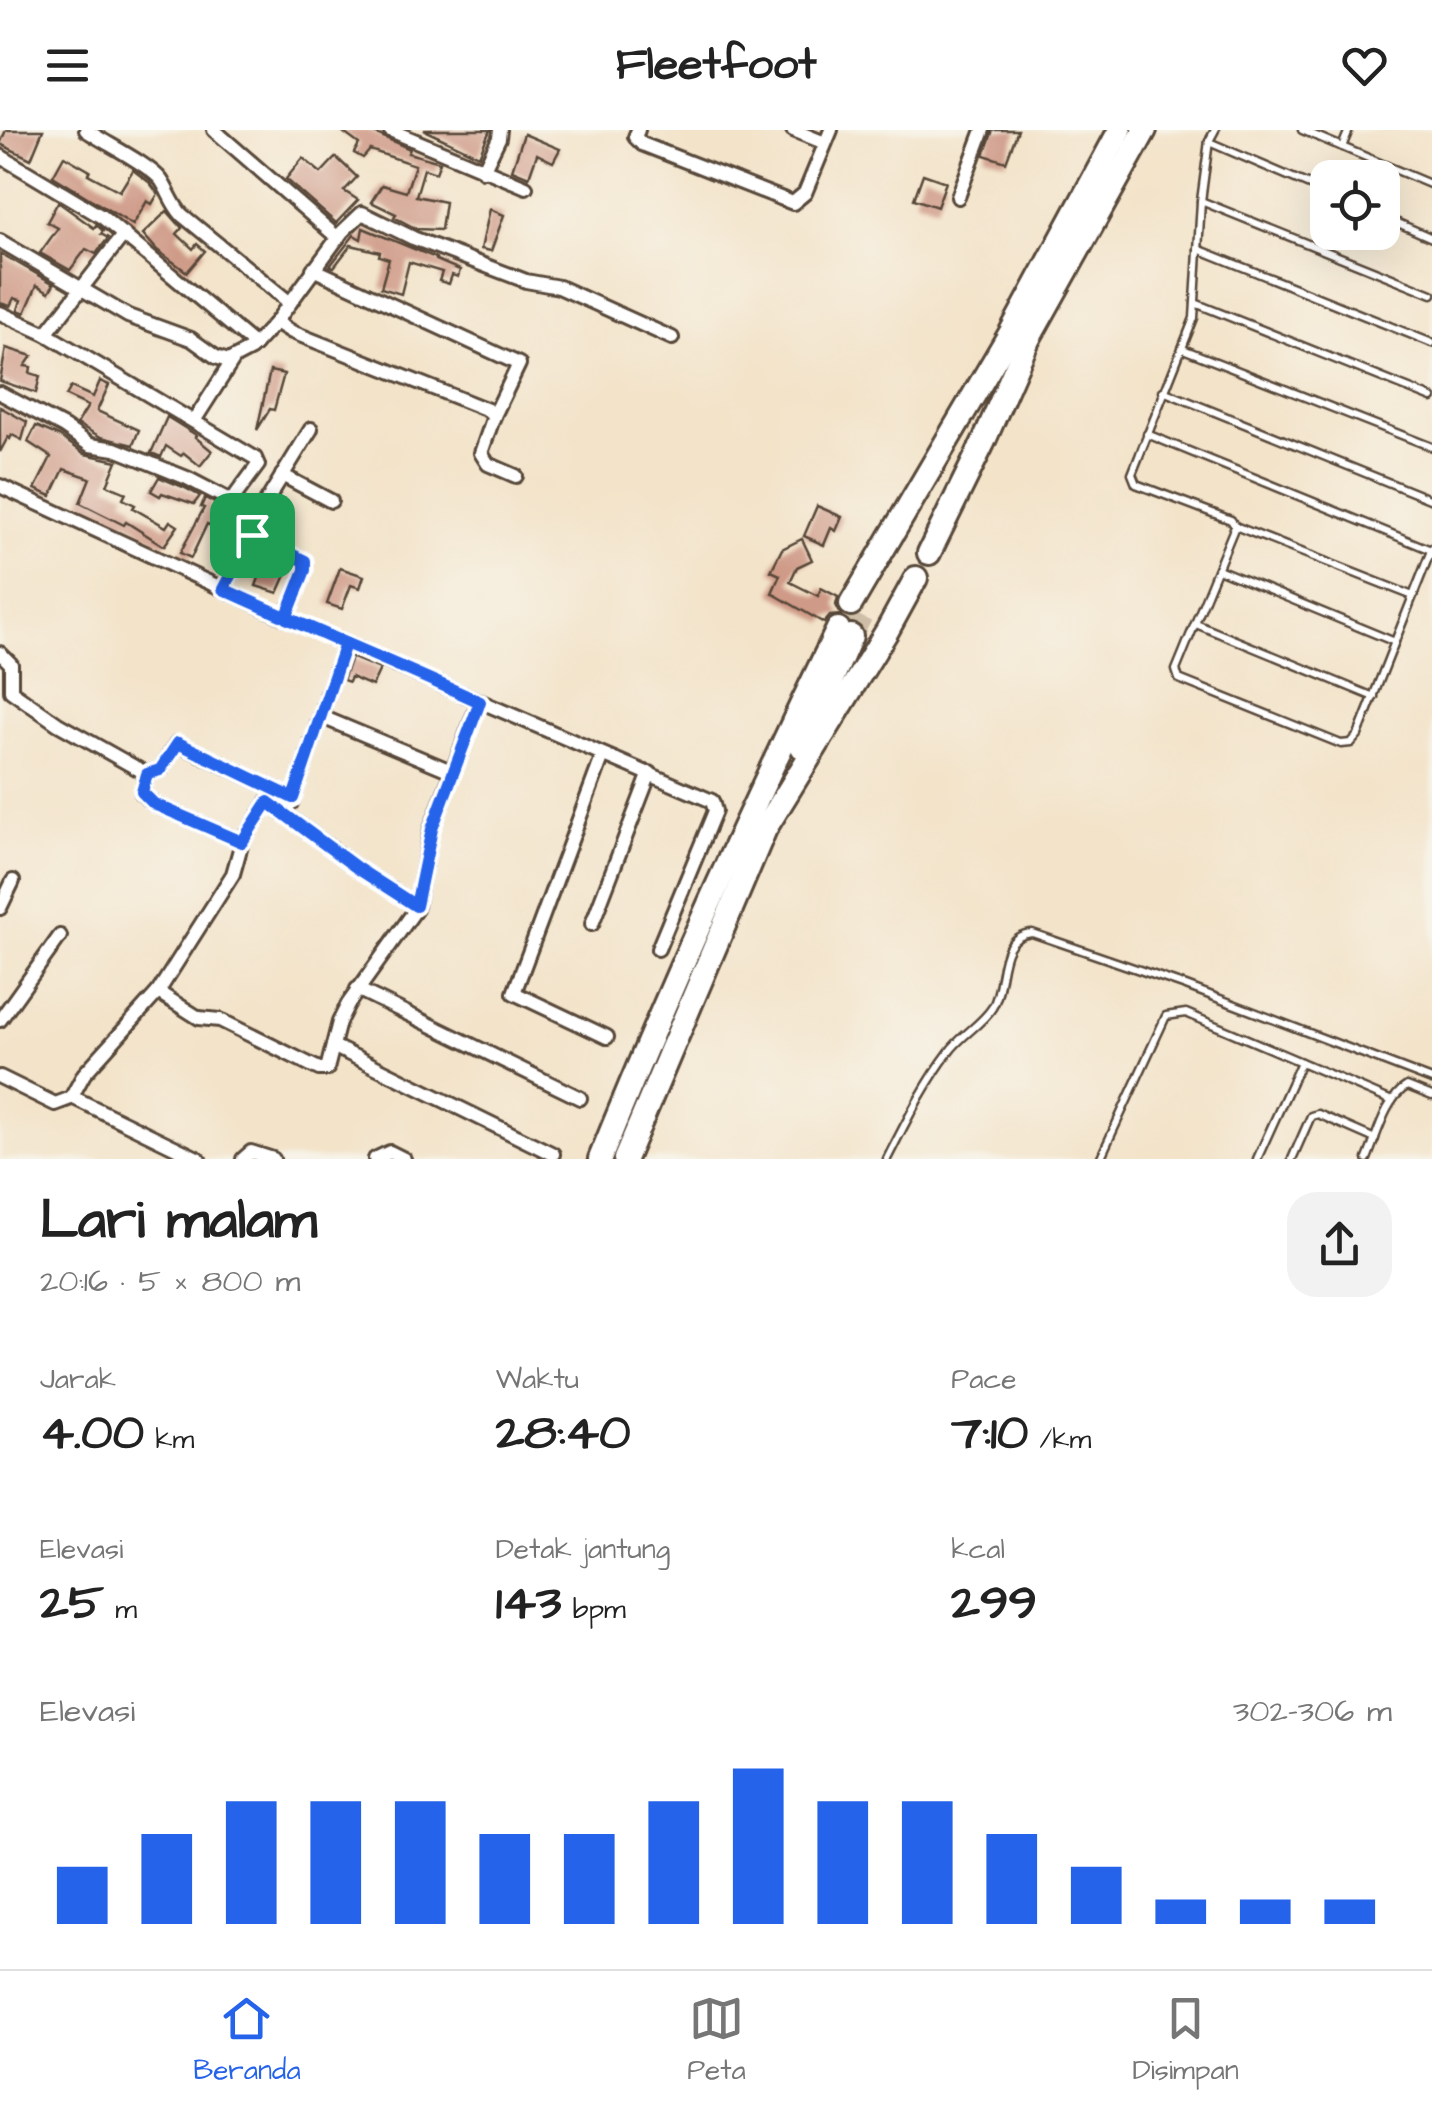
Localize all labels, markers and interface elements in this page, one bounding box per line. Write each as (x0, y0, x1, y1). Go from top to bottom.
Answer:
text: Fleetfoot (616, 34, 816, 96)
icon: menu (40, 38, 95, 93)
icon: heart (1337, 38, 1392, 93)
map controls (1310, 160, 1400, 250)
button: locate (1310, 160, 1400, 250)
pin (210, 493, 295, 578)
icon: arrive (225, 508, 280, 563)
text: Lari malam (40, 1183, 317, 1259)
button: share (1287, 1192, 1392, 1297)
text: 20:16 · 5 × 800 m (40, 1259, 300, 1304)
text: Jarak (40, 1360, 116, 1399)
text: Waktu (496, 1360, 579, 1399)
text: Pace (951, 1360, 1016, 1399)
text: 4.00 (40, 1399, 144, 1468)
text: 28:40 (496, 1399, 631, 1468)
text: 7:10 (951, 1399, 1028, 1468)
text: km (144, 1420, 194, 1459)
text: /km (1028, 1420, 1091, 1459)
text: Elevasi (40, 1530, 123, 1569)
text: Detak jantung (496, 1530, 670, 1569)
text: kcal (951, 1530, 1005, 1569)
text: 25 (40, 1569, 104, 1638)
text: 143 (496, 1569, 562, 1638)
text: 299 (951, 1569, 1037, 1638)
text: m (104, 1590, 137, 1629)
text: bpm (562, 1590, 626, 1629)
text: Elevasi (40, 1689, 135, 1734)
text: 302–306 m (1233, 1689, 1392, 1734)
tab: Beranda (193, 1991, 301, 2090)
tab: Peta (687, 1991, 746, 2090)
tab: Disimpan (1132, 1991, 1239, 2090)

